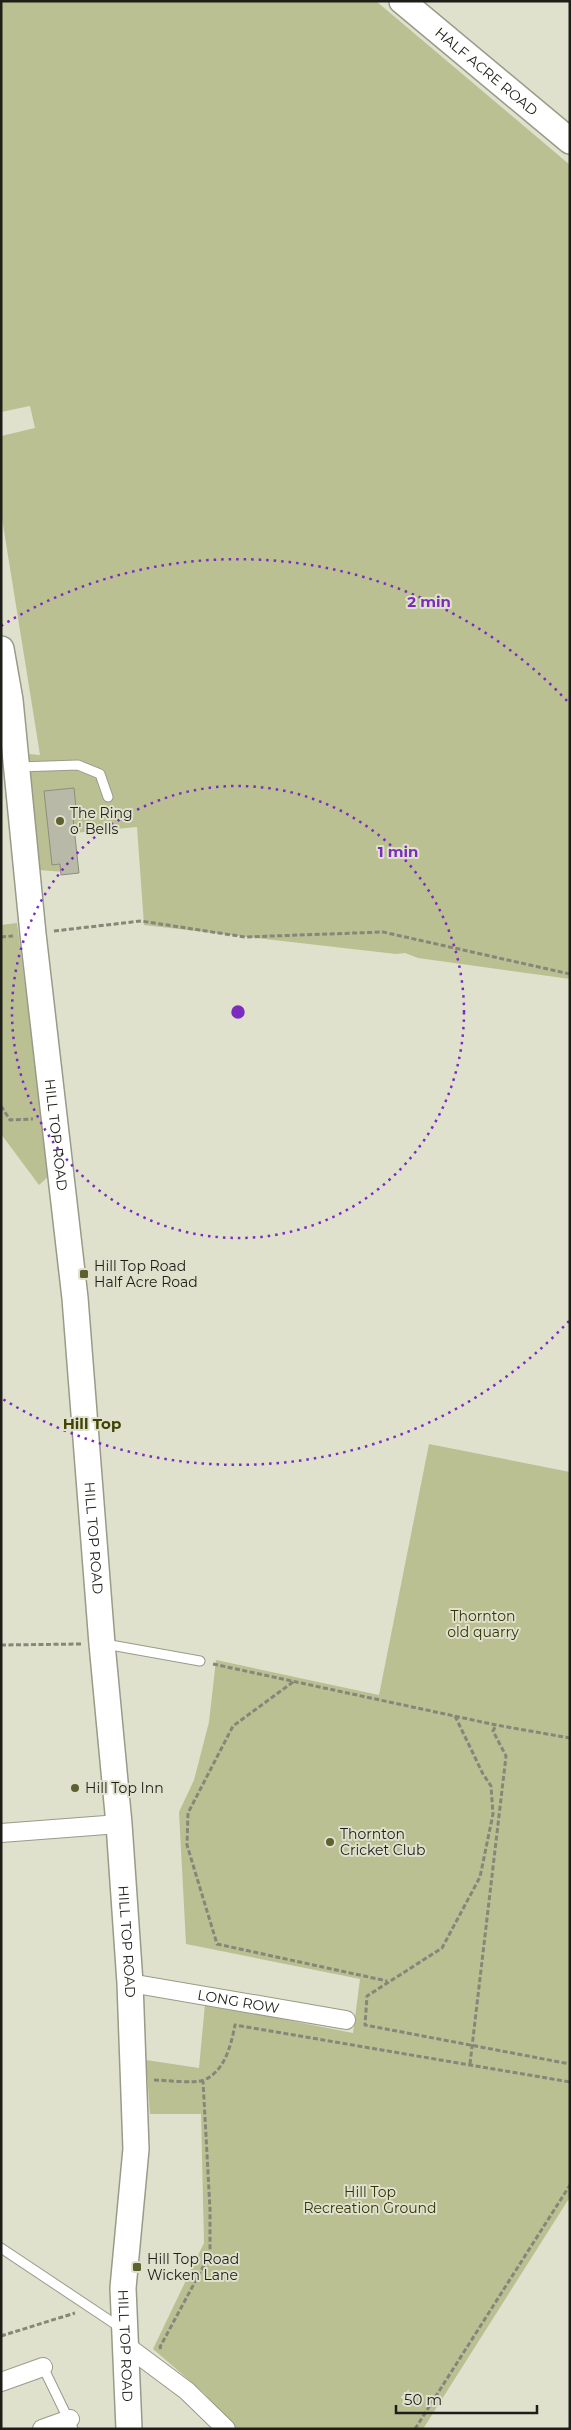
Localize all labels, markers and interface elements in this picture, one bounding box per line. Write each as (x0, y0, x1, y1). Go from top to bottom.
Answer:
street label: HALF ACRE ROAD (431, 23, 542, 120)
text: 2 min (407, 592, 451, 611)
place label: The Ring o' Bells (70, 804, 133, 838)
marker: The Ring o' Bells (54, 815, 66, 827)
text: 1 min (378, 842, 418, 861)
centre of rings (229, 1003, 247, 1021)
street label: HILL TOP ROAD (41, 1078, 72, 1192)
place label: Hill Top Road Half Acre Road (94, 1257, 198, 1291)
marker: Hill Top Road Half Acre Road (78, 1268, 90, 1280)
district label: Hill Top (63, 1414, 121, 1433)
street label: HILL TOP ROAD (80, 1481, 107, 1595)
park label: Thornton old quarry (447, 1607, 519, 1641)
place label: Hill Top Inn (85, 1779, 164, 1797)
marker: Hill Top Inn (69, 1782, 81, 1794)
place label: Thornton Cricket Club (340, 1825, 425, 1859)
marker: Thornton Cricket Club (324, 1836, 336, 1848)
street label: HILL TOP ROAD (114, 1885, 140, 1998)
street label: LONG ROW (196, 1986, 281, 2018)
park label: Hill Top Recreation Ground (303, 2183, 437, 2217)
place label: Hill Top Road Wicken Lane (147, 2250, 239, 2284)
marker: Hill Top Road Wicken Lane (131, 2261, 143, 2273)
street label: HILL TOP ROAD (114, 2289, 137, 2402)
scale bar (396, 2382, 537, 2414)
text: 50 m (404, 2390, 442, 2409)

